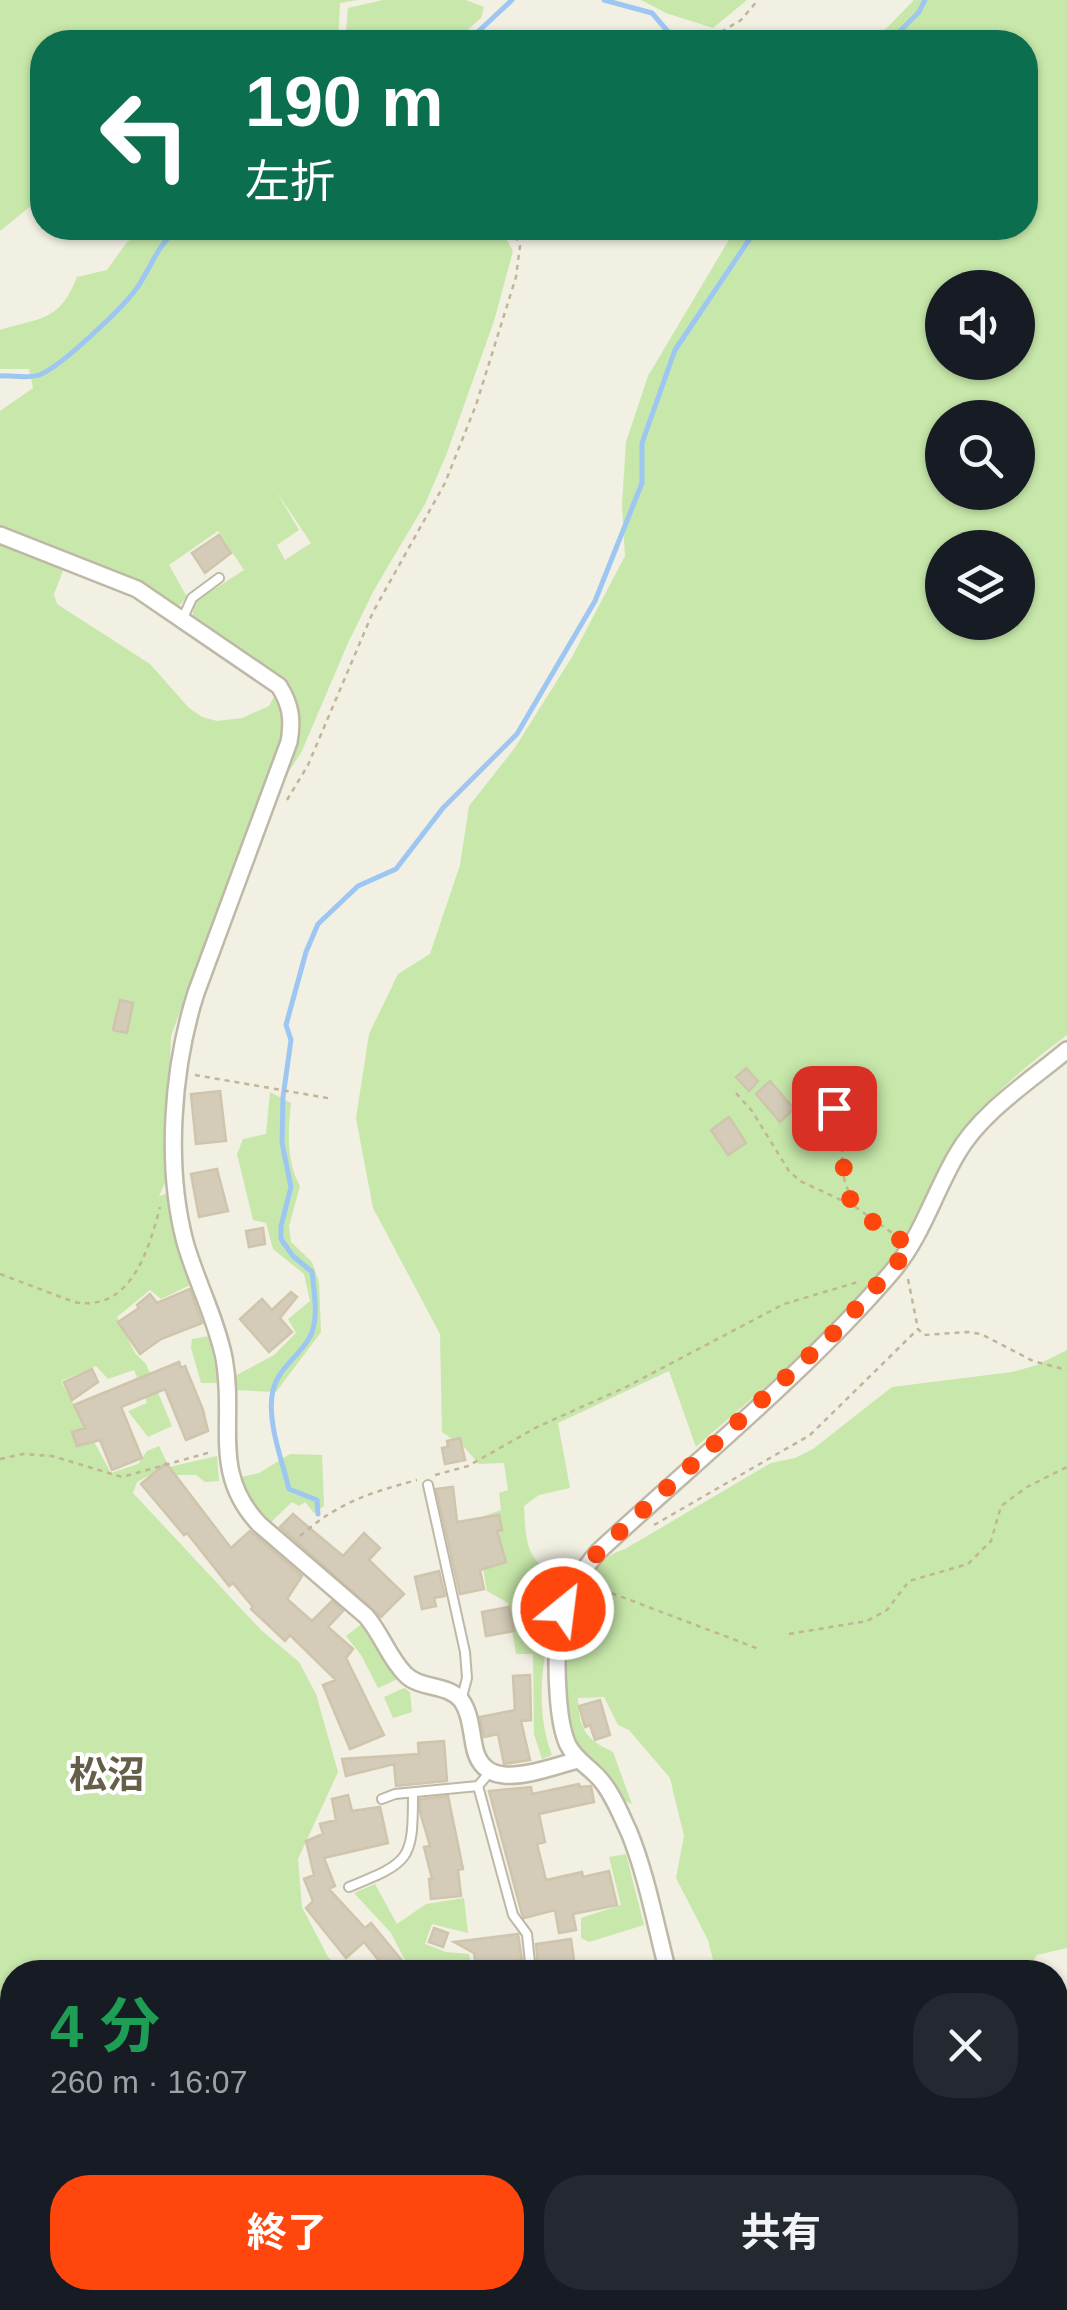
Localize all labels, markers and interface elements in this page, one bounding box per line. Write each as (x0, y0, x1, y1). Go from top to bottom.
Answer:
text: 190 m (245, 63, 443, 141)
icon: left (80, 70, 210, 200)
text: 左折 (245, 156, 335, 207)
map controls (925, 270, 1035, 640)
button: sound (925, 270, 1035, 380)
button: search (925, 400, 1035, 510)
button: layers (925, 530, 1035, 640)
pin (792, 1066, 877, 1151)
icon: arrive (807, 1081, 862, 1136)
position arrow (511, 1557, 615, 1661)
district label: 松沼 (69, 1754, 145, 1796)
text: 4 分 (50, 1993, 160, 2060)
button: close (913, 1993, 1018, 2098)
text: 260 m · 16:07 (50, 2064, 247, 2100)
button: 終了 (50, 2175, 524, 2290)
button: 共有 (544, 2175, 1018, 2290)

